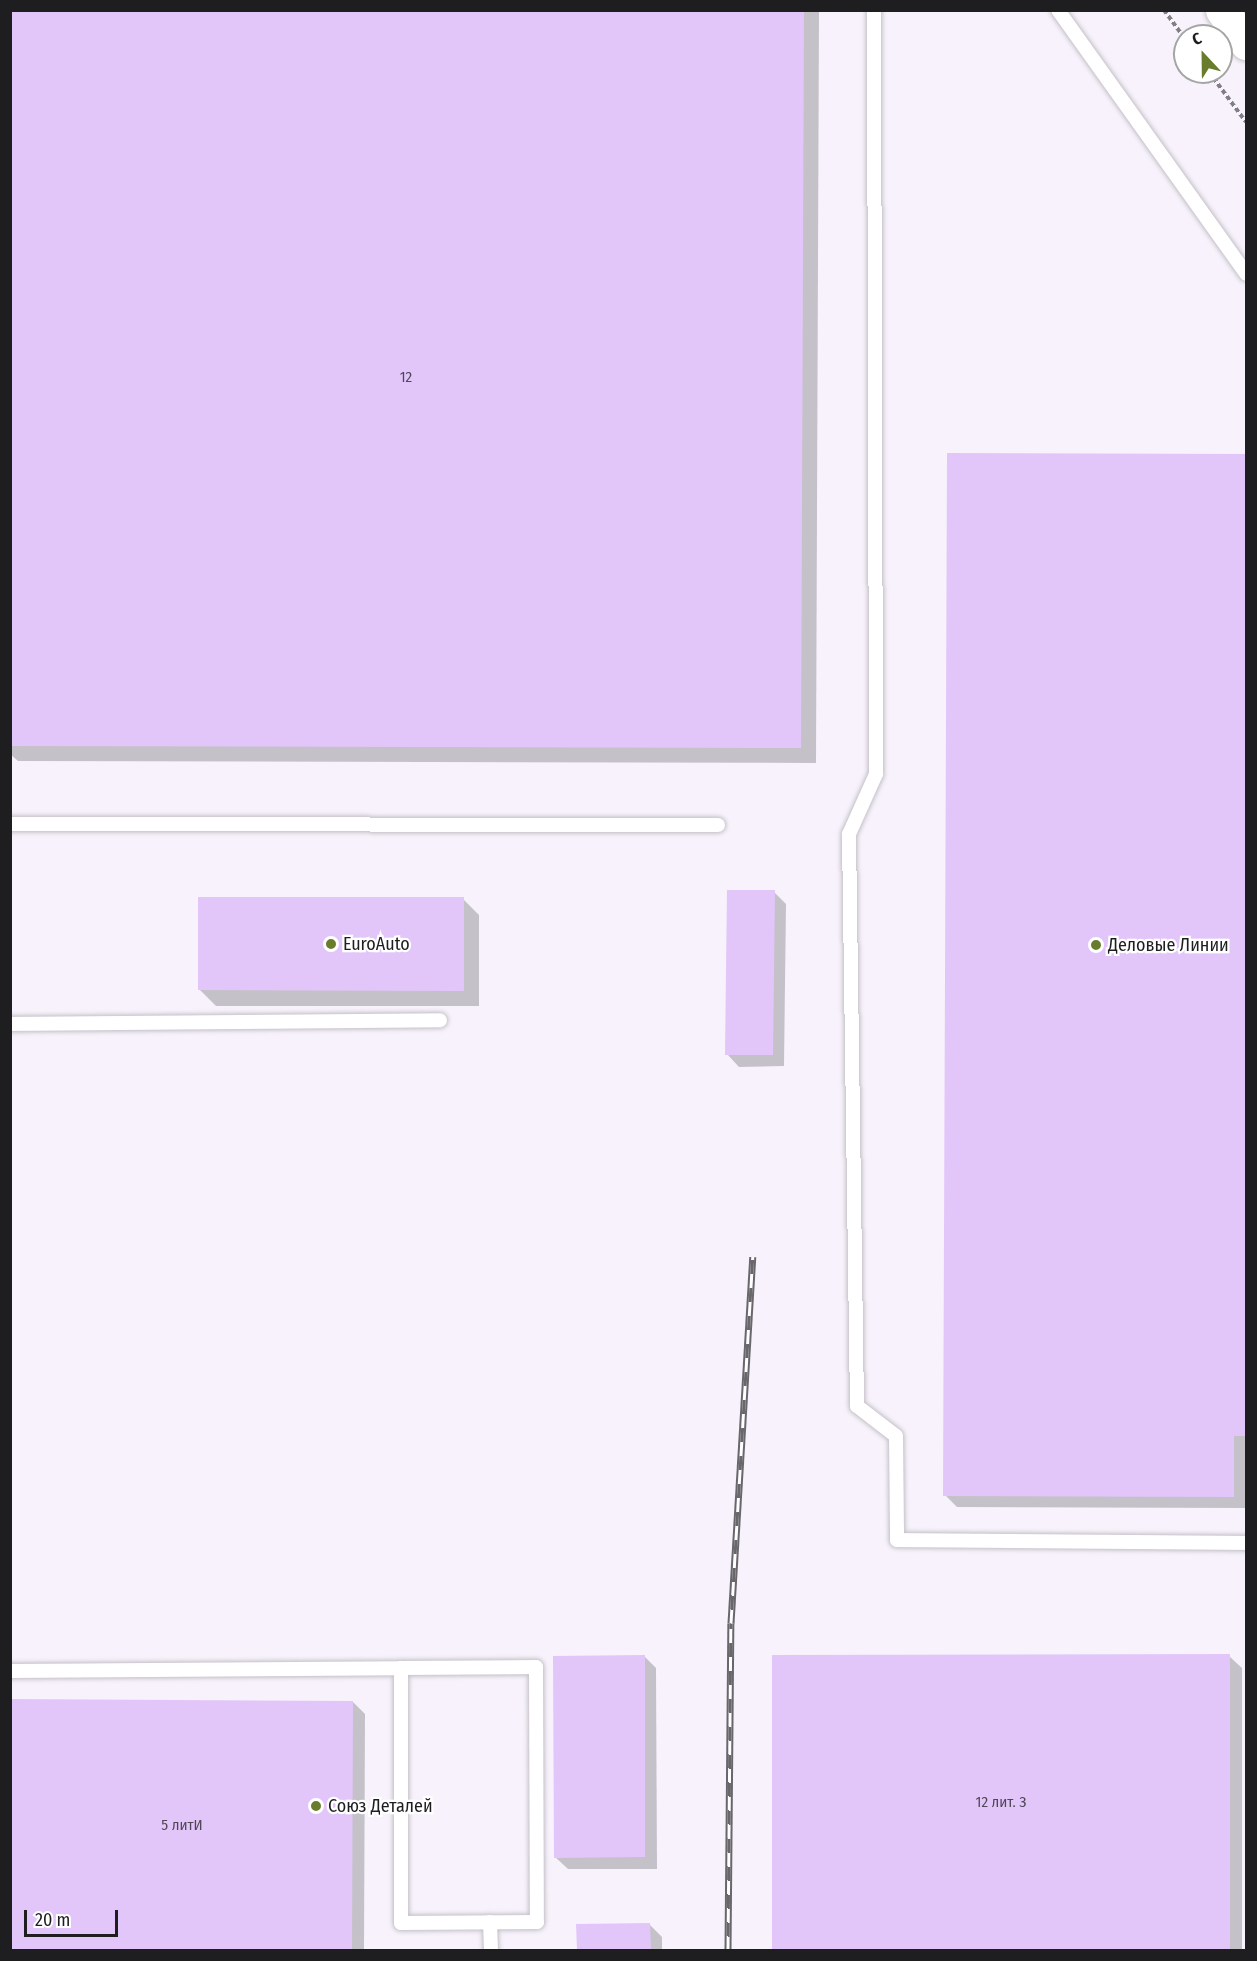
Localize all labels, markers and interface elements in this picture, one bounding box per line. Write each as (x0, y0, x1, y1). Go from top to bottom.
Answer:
north arrow (1173, 24, 1233, 84)
text: С (1189, 28, 1204, 49)
house number: 12 (400, 369, 412, 387)
place label: EuroAuto (343, 933, 410, 955)
place label: Деловые Линии (1108, 934, 1229, 956)
marker: EuroAuto (324, 937, 338, 951)
marker: Деловые Линии (1089, 938, 1103, 952)
house number: 12 лит. З (976, 1794, 1026, 1812)
place label: Союз Деталей (328, 1795, 433, 1817)
marker: Союз Деталей (309, 1799, 323, 1813)
house number: 5 литИ (161, 1817, 203, 1835)
scale bar (27, 1898, 122, 1936)
text: 20 m (35, 1909, 70, 1931)

